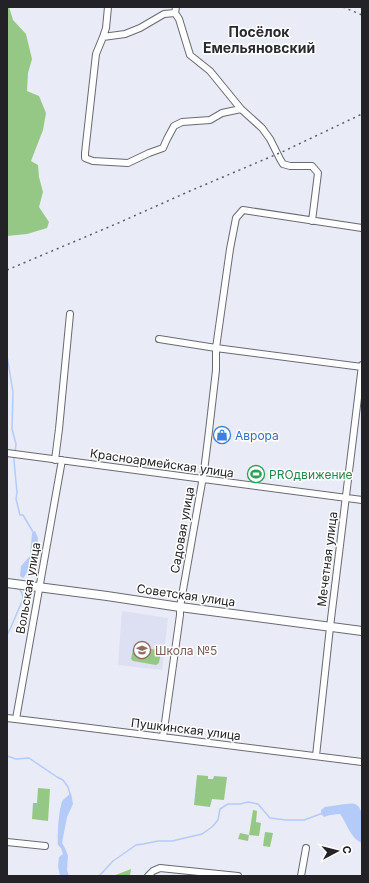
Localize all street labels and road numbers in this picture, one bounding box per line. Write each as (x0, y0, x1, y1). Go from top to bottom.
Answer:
street label: Красноармейская улица (89, 445, 235, 481)
street label: Садовая улица (167, 485, 197, 575)
street label: Мечетная улица (314, 511, 340, 607)
street label: Вольская улица (13, 541, 43, 635)
street label: Советская улица (136, 581, 236, 609)
street label: Пушкинская улица (130, 715, 242, 743)

